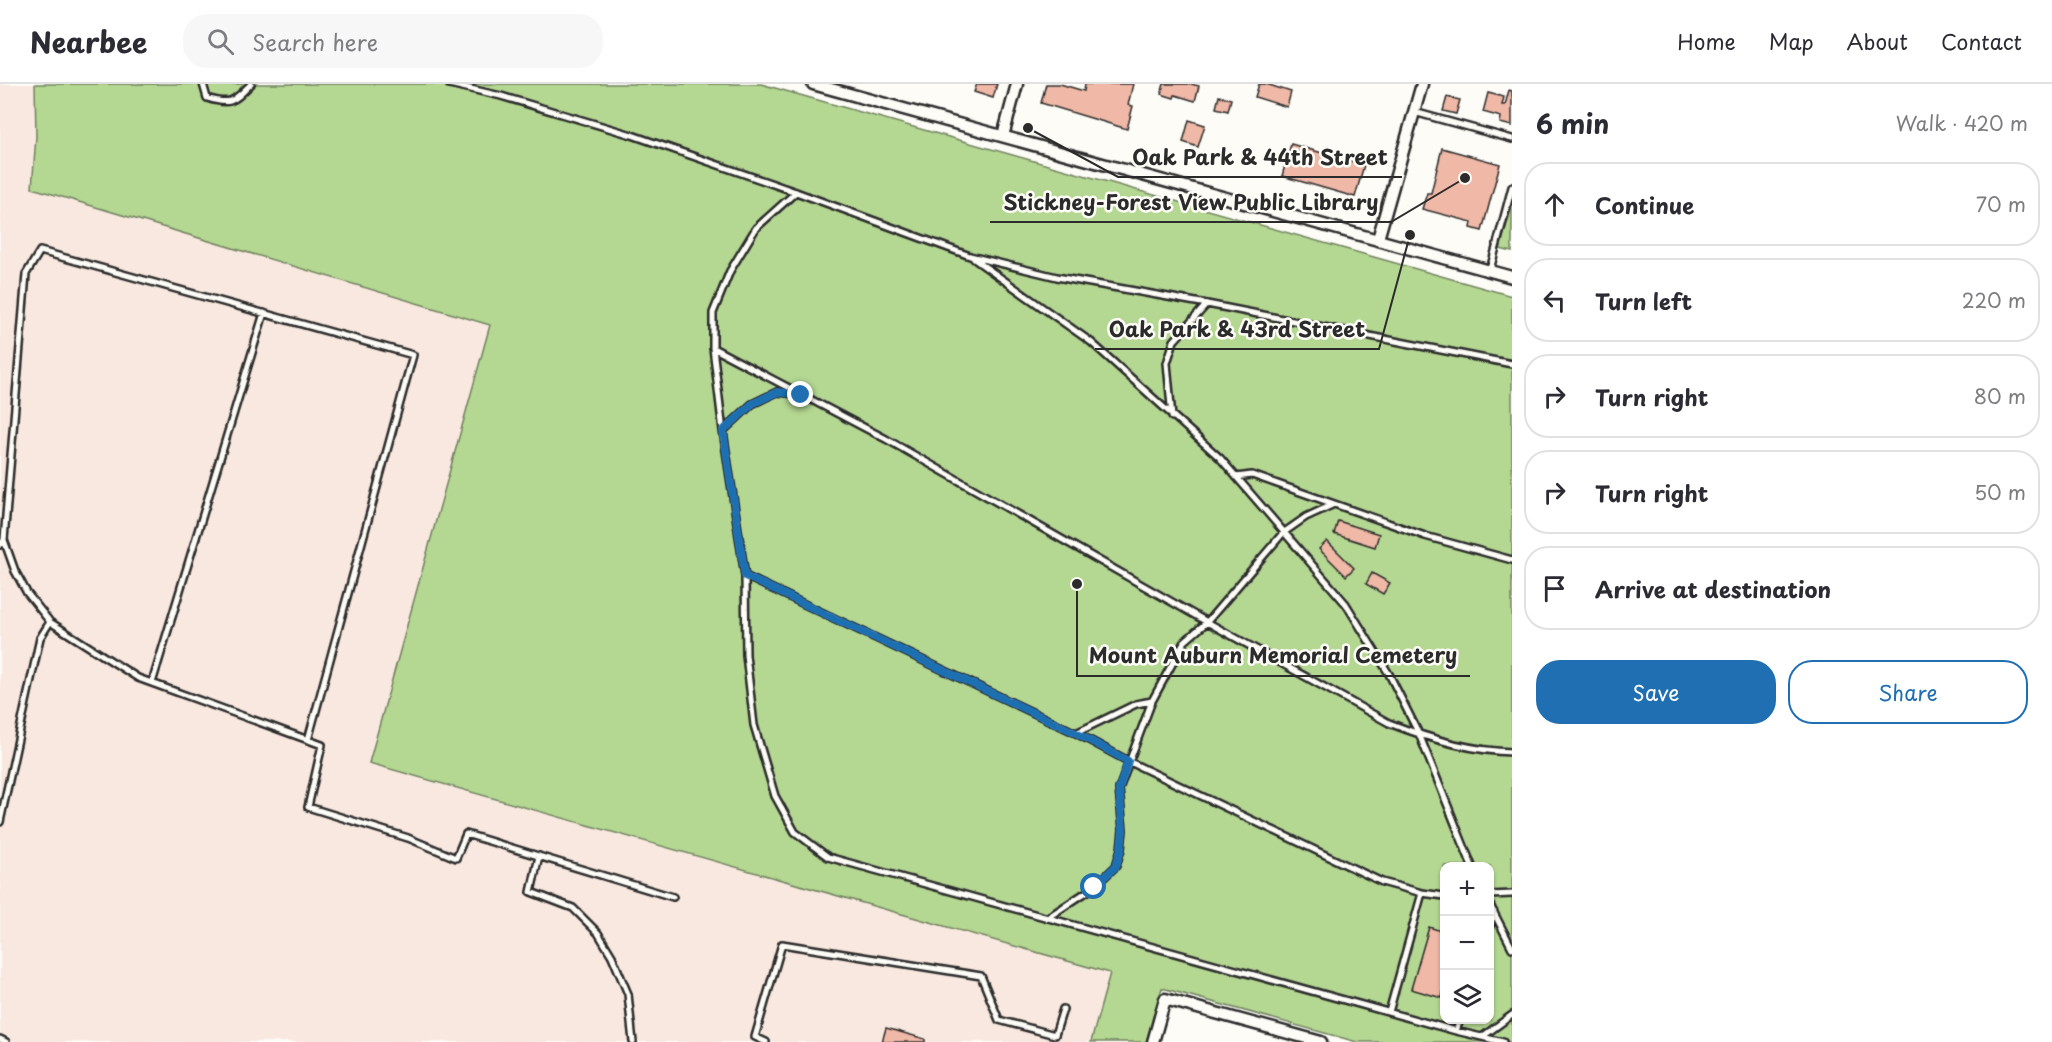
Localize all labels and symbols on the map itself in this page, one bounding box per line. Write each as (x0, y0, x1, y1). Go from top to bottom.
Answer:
callout: Oak Park & 44th Street (1118, 138, 1402, 177)
text: Oak Park & 44th Street (1132, 140, 1388, 172)
callout: Stickney-Forest View Public Library (990, 183, 1391, 222)
text: Stickney-Forest View Public Library (1003, 185, 1379, 217)
callout: Oak Park & 43rd Street (1095, 310, 1379, 349)
text: Oak Park & 43rd Street (1109, 312, 1365, 344)
route end (787, 381, 813, 407)
callout: Mount Auburn Memorial Cemetery (1077, 637, 1470, 676)
text: Mount Auburn Memorial Cemetery (1089, 638, 1457, 670)
route start (1080, 873, 1106, 899)

